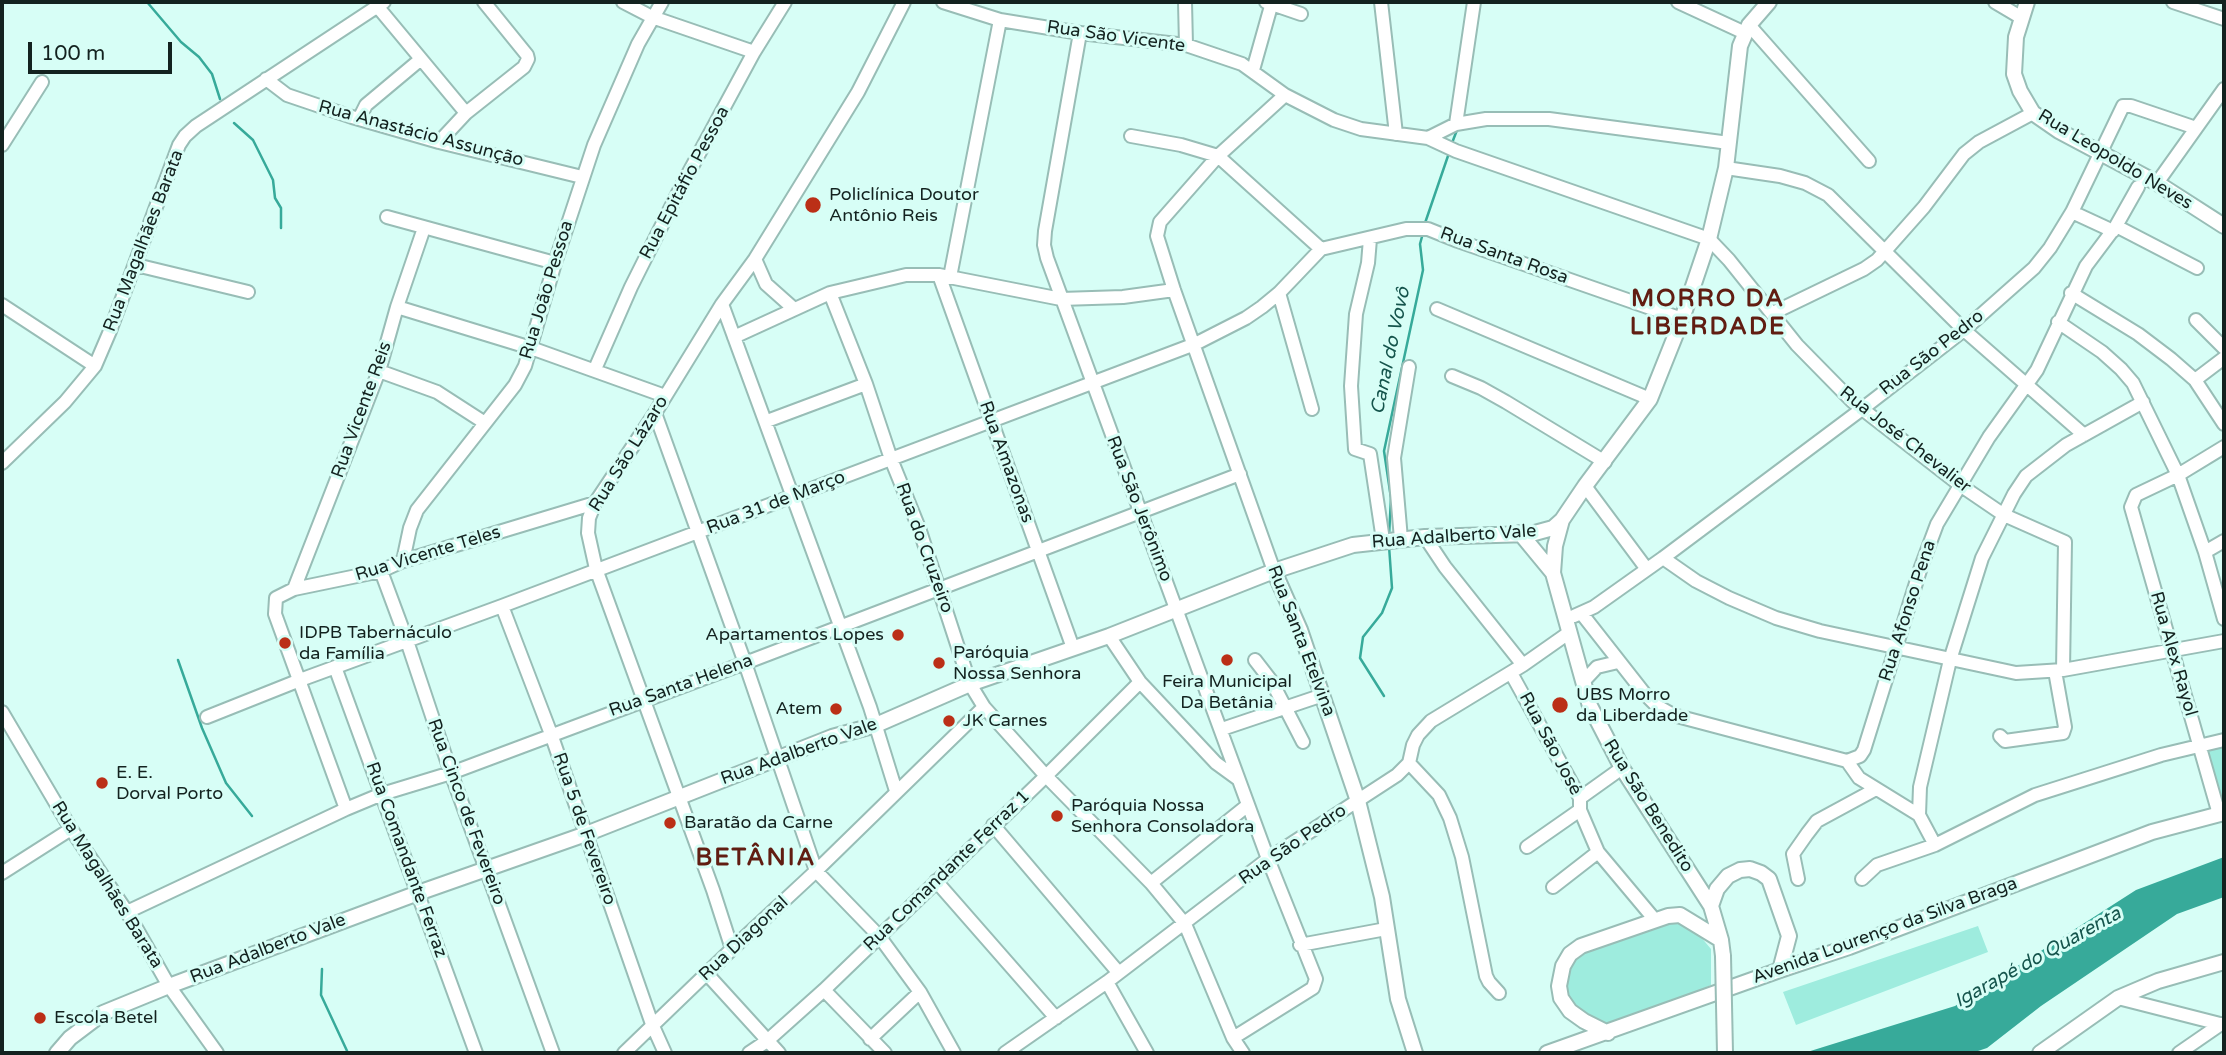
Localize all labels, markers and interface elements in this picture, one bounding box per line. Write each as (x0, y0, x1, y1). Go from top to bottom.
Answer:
street label: Rua São Vicente (1045, 17, 1187, 57)
scale bar (32, 28, 175, 72)
text: 100 m (41, 41, 105, 66)
street label: Rua Anastácio Assunção (316, 96, 526, 172)
street label: Rua Epitáfio Pessoa (636, 103, 734, 263)
street label: Rua Leopoldo Neves (2034, 105, 2196, 215)
street label: Rua Magalhães Barata (99, 147, 189, 335)
place label: Policlínica Doutor Antônio Reis (829, 184, 979, 227)
marker: Policlínica Doutor Antônio Reis (803, 195, 823, 215)
street label: Rua João Pessoa (516, 218, 578, 362)
street label: Rua Santa Rosa (1437, 223, 1571, 289)
water label: Canal do Vovô (1366, 285, 1416, 417)
district label: MORRO DA LIBERDADE (1631, 286, 1785, 342)
street label: Rua São Pedro (1876, 306, 1988, 400)
street label: Rua Vicente Reis (327, 339, 397, 481)
street label: Rua José Chevalier (1835, 382, 1975, 498)
street label: Rua São Lázaro (585, 392, 673, 516)
street label: Rua Amazonas (974, 398, 1038, 526)
street label: Rua São Jerônimo (1101, 433, 1177, 585)
street label: Rua 31 de Março (704, 467, 848, 539)
street label: Rua do Cruzeiro (890, 480, 958, 616)
street label: Rua Adalberto Vale (1371, 520, 1537, 554)
street label: Rua Vicente Teles (353, 522, 503, 586)
street label: Rua Afonso Pena (1875, 538, 1941, 684)
street label: Rua Santa Etelvina (1262, 562, 1340, 720)
street label: Rua Alex Rayol (2145, 589, 2201, 719)
place label: IDPB Tabernáculo da Família (299, 622, 452, 664)
place label: Apartamentos Lopes (705, 624, 884, 646)
marker: Apartamentos Lopes (890, 627, 906, 643)
marker: IDPB Tabernáculo da Família (277, 635, 293, 651)
place label: Paróquia Nossa Senhora (953, 642, 1081, 684)
street label: Rua Santa Helena (606, 650, 756, 722)
marker: Feira Municipal Da Betânia (1219, 652, 1235, 668)
marker: Paróquia Nossa Senhora (931, 655, 947, 671)
place label: Feira Municipal Da Betânia (1162, 671, 1292, 714)
place label: UBS Morro da Liberdade (1576, 684, 1688, 726)
street label: Rua São José (1514, 689, 1586, 799)
marker: UBS Morro da Liberdade (1550, 695, 1570, 715)
place label: Atem (776, 698, 822, 720)
marker: Atem (828, 701, 844, 717)
place label: JK Carnes (963, 710, 1047, 732)
marker: JK Carnes (941, 713, 957, 729)
street label: Rua Adalberto Vale (718, 714, 880, 790)
street label: Rua Cinco de Fevereiro (422, 716, 510, 908)
street label: Rua São Benedito (1598, 736, 1698, 876)
street label: Rua 5 de Fevereiro (548, 750, 620, 908)
street label: Rua Comandante Ferraz (361, 759, 451, 961)
place label: E. E. Dorval Porto (116, 762, 223, 804)
marker: E. E. Dorval Porto (94, 775, 110, 791)
street label: Rua Comandante Ferraz 1 (859, 786, 1035, 956)
place label: Paróquia Nossa Senhora Consoladora (1071, 795, 1254, 838)
street label: Rua Magalhães Barata (47, 797, 167, 973)
street label: Rua São Pedro (1235, 800, 1351, 890)
marker: Paróquia Nossa Senhora Consoladora (1049, 808, 1065, 824)
place label: Baratão da Carne (684, 812, 833, 834)
marker: Baratão da Carne (662, 815, 678, 831)
district label: BETÂNIA (696, 845, 816, 873)
street label: Avenida Lourenço da Silva Braga (1750, 873, 2020, 989)
street label: Rua Diagonal (695, 892, 793, 986)
water label: Igarapé do Quarenta (1951, 903, 2125, 1013)
street label: Rua Adalberto Vale (187, 909, 349, 989)
place label: Escola Betel (54, 1007, 158, 1029)
marker: Escola Betel (32, 1010, 48, 1026)

